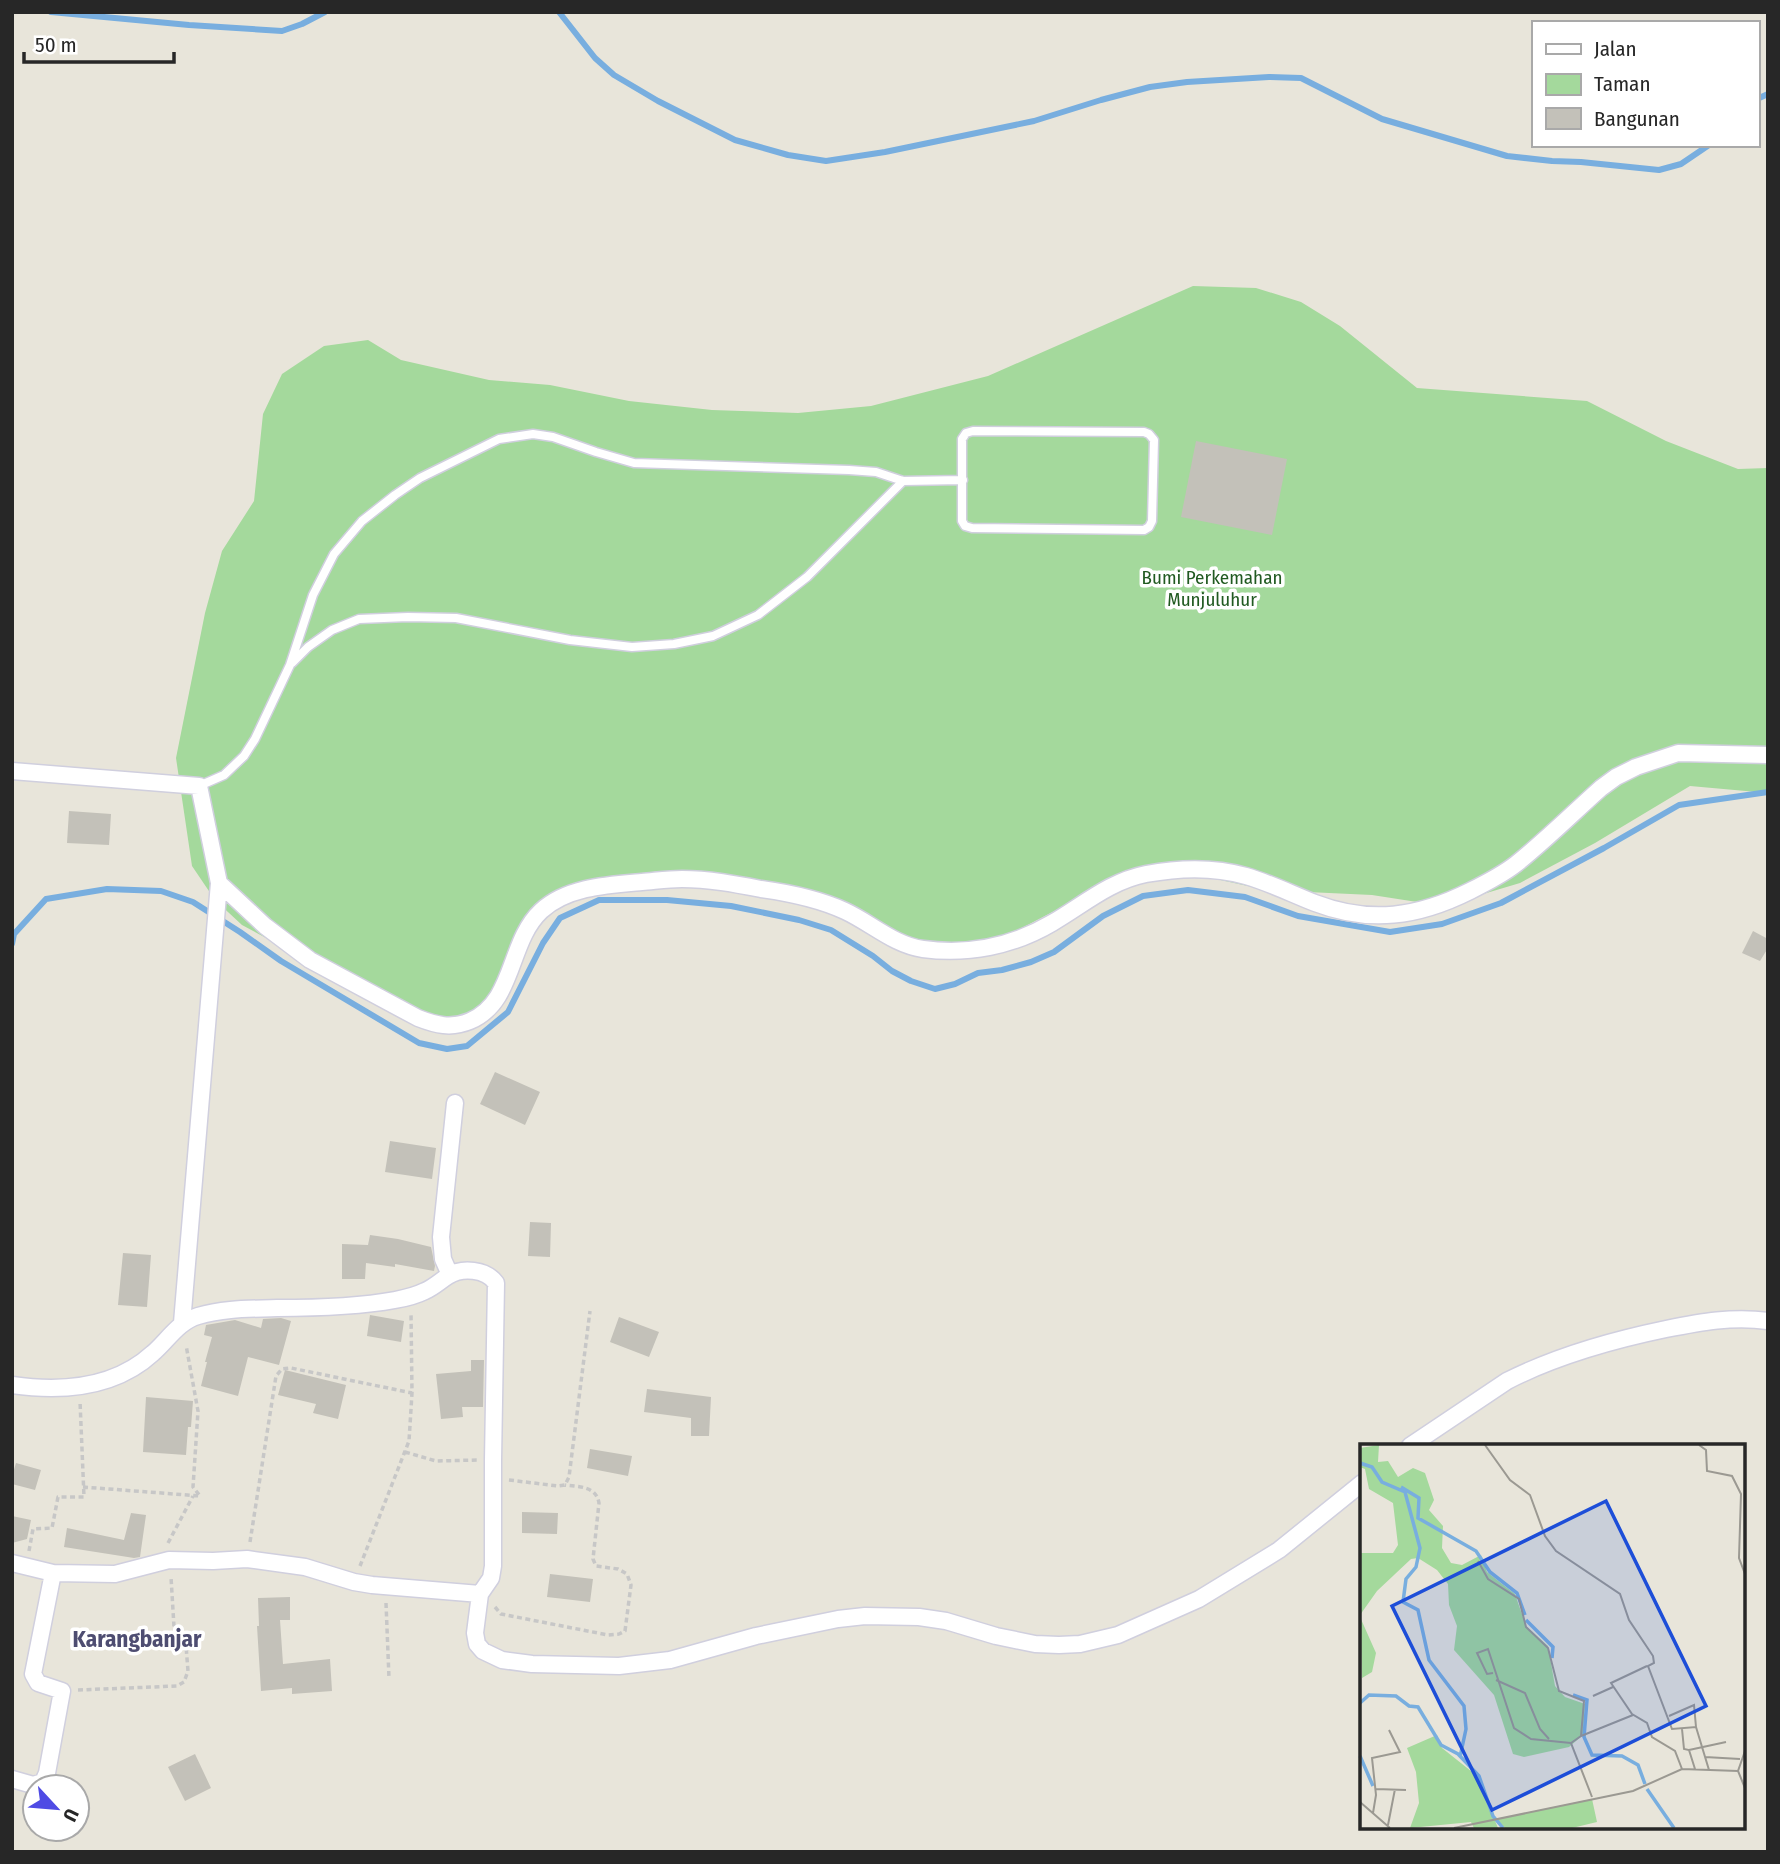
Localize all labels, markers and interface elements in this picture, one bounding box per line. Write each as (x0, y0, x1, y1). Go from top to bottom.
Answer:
scale bar (24, 21, 175, 65)
legend (1532, 21, 1759, 147)
text: 50 m (35, 32, 77, 58)
text: Jalan (1594, 36, 1637, 62)
text: Taman (1594, 71, 1650, 97)
text: Bangunan (1594, 106, 1680, 132)
park label: Bumi Perkemahan Munjuluhur (1142, 566, 1282, 611)
inset map (1360, 1444, 1745, 1829)
district label: Karangbanjar (73, 1625, 202, 1653)
north arrow (21, 1773, 91, 1843)
text: U (58, 1805, 84, 1825)

